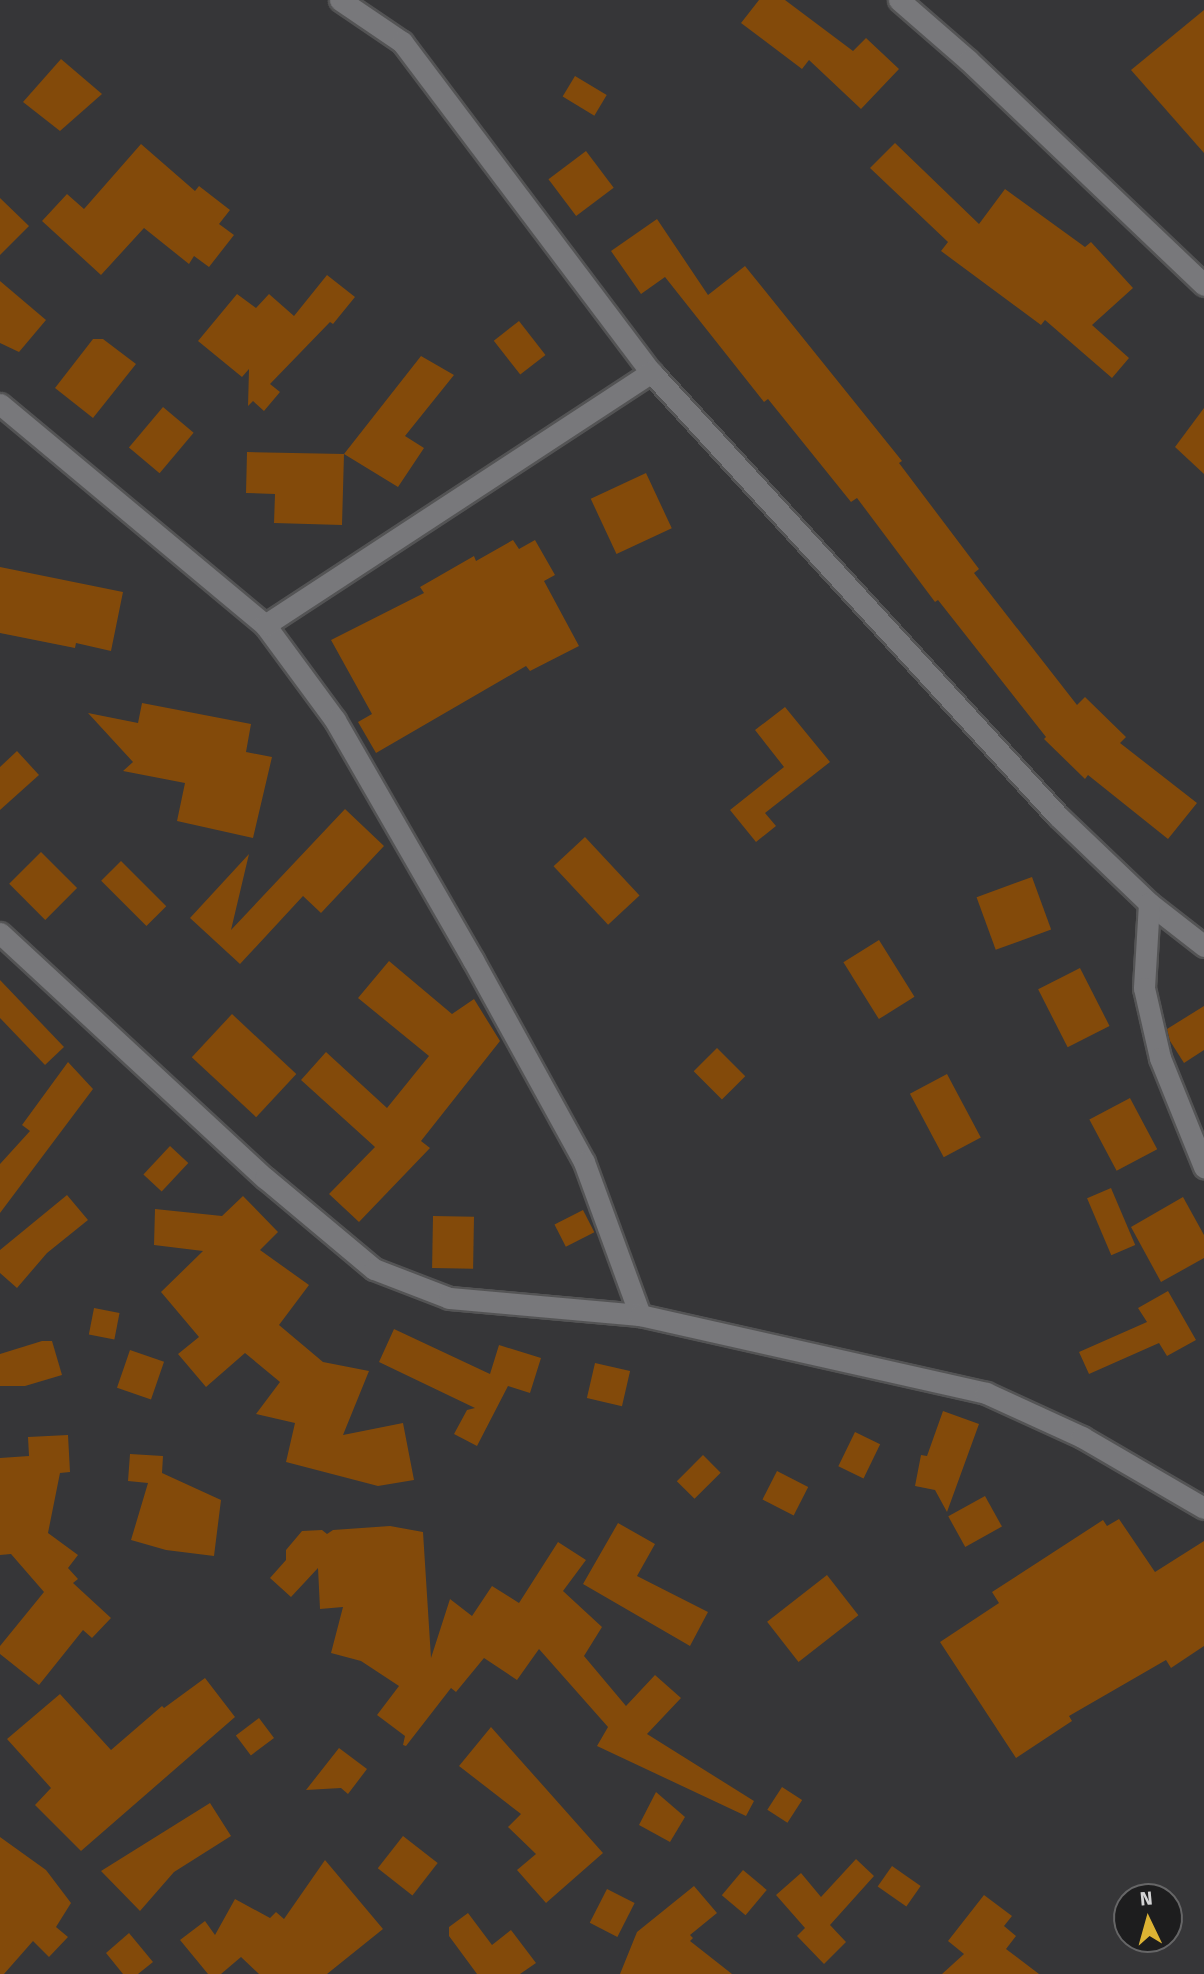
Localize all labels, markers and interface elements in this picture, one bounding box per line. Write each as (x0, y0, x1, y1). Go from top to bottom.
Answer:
north arrow (1113, 1883, 1183, 1953)
text: N (1139, 1887, 1154, 1911)

